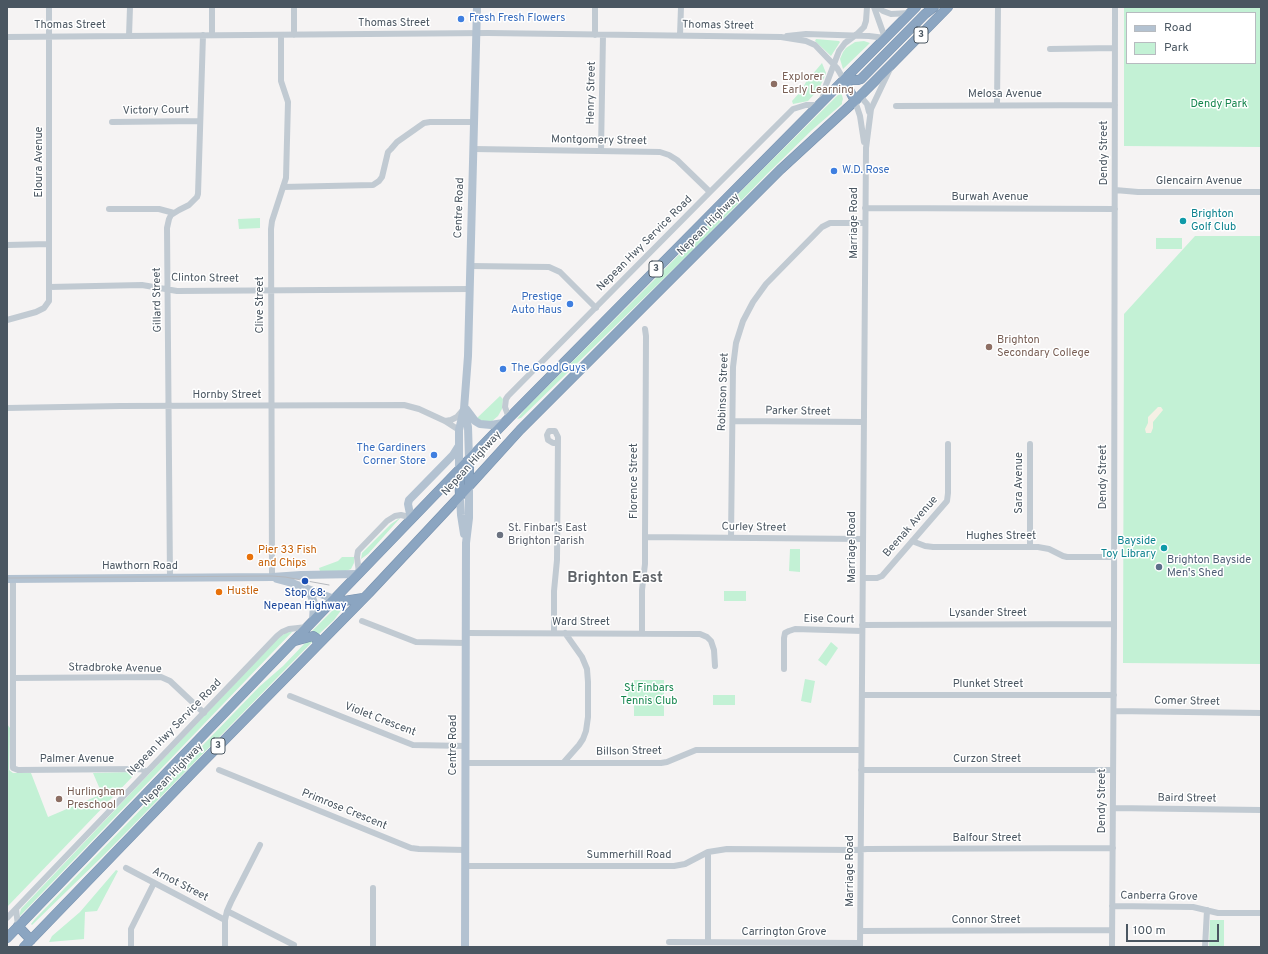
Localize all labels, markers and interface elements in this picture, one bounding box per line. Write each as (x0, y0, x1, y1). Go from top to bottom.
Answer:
place label: Fresh Fresh Flowers (469, 12, 565, 26)
legend (1126, 12, 1256, 64)
marker: Fresh Fresh Flowers (456, 14, 466, 24)
street label: Thomas Street (358, 17, 430, 31)
street label: Thomas Street (34, 19, 106, 33)
street label: Thomas Street (682, 19, 754, 33)
text: Road (1164, 20, 1192, 36)
road number: 3 (914, 27, 928, 43)
text: Park (1164, 40, 1189, 56)
street label: Henry Street (585, 61, 599, 125)
place label: Explorer Early Learning (782, 71, 854, 97)
marker: Explorer Early Learning (769, 79, 779, 89)
street label: Melosa Avenue (968, 88, 1042, 102)
park label: Dendy Park (1190, 98, 1248, 112)
street label: Victory Court (123, 104, 189, 118)
street label: Dendy Street (1098, 121, 1112, 185)
street label: Eloura Avenue (33, 126, 47, 198)
street label: Montgomery Street (551, 134, 647, 148)
place label: W.D. Rose (842, 164, 889, 178)
marker: W.D. Rose (829, 166, 839, 176)
street label: Glencairn Avenue (1156, 175, 1242, 189)
street label: Centre Road (452, 177, 468, 239)
street label: Marriage Road (848, 187, 862, 259)
street label: Nepean Highway (675, 191, 743, 259)
street label: Burwah Avenue (952, 191, 1028, 205)
street label: Nepean Hwy Service Road (595, 194, 695, 294)
place label: Brighton Golf Club (1191, 208, 1236, 234)
marker: Brighton Golf Club (1178, 216, 1188, 226)
road number: 3 (649, 261, 663, 277)
street label: Gillard Street (151, 267, 165, 333)
street label: Clinton Street (171, 272, 239, 286)
street label: Clive Street (254, 276, 268, 334)
place label: Prestige Auto Haus (511, 291, 562, 317)
marker: Prestige Auto Haus (565, 299, 575, 309)
place label: Brighton Secondary College (997, 334, 1090, 360)
marker: Brighton Secondary College (984, 342, 994, 352)
street label: Robinson Street (716, 353, 732, 431)
place label: The Good Guys (511, 362, 586, 376)
marker: The Good Guys (498, 364, 508, 374)
street label: Hornby Street (192, 389, 262, 403)
street label: Parker Street (765, 405, 831, 419)
street label: Nepean Highway (439, 429, 505, 499)
place label: The Gardiners Corner Store (357, 442, 426, 468)
street label: Florence Street (628, 443, 642, 519)
street label: Dendy Street (1097, 445, 1111, 509)
marker: The Gardiners Corner Store (429, 450, 439, 460)
street label: Sara Avenue (1013, 452, 1027, 514)
street label: Beenak Avenue (881, 494, 941, 560)
street label: Marriage Road (846, 511, 860, 583)
street label: Curley Street (721, 521, 787, 535)
place label: St. Finbar's East Brighton Parish (508, 522, 587, 548)
marker: St. Finbar's East Brighton Parish (495, 530, 505, 540)
street label: Hughes Street (966, 530, 1036, 544)
place label: Bayside Toy Library (1101, 535, 1156, 561)
marker: Bayside Toy Library (1159, 543, 1169, 553)
place label: Pier 33 Fish and Chips (258, 544, 317, 570)
marker: Pier 33 Fish and Chips (245, 552, 255, 562)
place label: Brighton Bayside Men's Shed (1167, 554, 1251, 580)
street label: Hawthorn Road (102, 560, 178, 574)
marker: Brighton Bayside Men's Shed (1154, 562, 1164, 572)
district label: Brighton East (567, 570, 663, 588)
marker: Stop 68: Nepean Highway (300, 576, 310, 586)
place label: Hustle (227, 585, 259, 599)
marker: Hustle (214, 587, 224, 597)
place label: Stop 68: Nepean Highway (264, 587, 346, 613)
street label: Lysander Street (949, 607, 1027, 621)
street label: Eise Court (803, 613, 855, 627)
street label: Ward Street (552, 616, 610, 630)
street label: Stradbroke Avenue (68, 662, 162, 676)
street label: Nepean Hwy Service Road (125, 677, 225, 779)
street label: Plunket Street (953, 678, 1023, 692)
park label: St Finbars Tennis Club (621, 682, 677, 708)
street label: Comer Street (1154, 695, 1220, 709)
street label: Violet Crescent (342, 700, 418, 740)
street label: Centre Road (447, 715, 461, 775)
road number: 3 (211, 738, 225, 754)
street label: Nepean Highway (139, 741, 207, 809)
street label: Billson Street (596, 745, 662, 759)
street label: Palmer Avenue (40, 753, 114, 767)
street label: Curzon Street (953, 753, 1021, 767)
street label: Dendy Street (1096, 769, 1110, 833)
place label: Hurlingham Preschool (67, 786, 125, 812)
street label: Primrose Crescent (299, 787, 389, 833)
street label: Baird Street (1157, 792, 1217, 806)
marker: Hurlingham Preschool (54, 794, 64, 804)
street label: Balfour Street (953, 832, 1021, 846)
street label: Marriage Road (844, 835, 858, 907)
street label: Summerhill Road (587, 849, 671, 863)
street label: Arnot Street (150, 865, 210, 905)
street label: Canberra Grove (1120, 890, 1198, 904)
street label: Connor Street (951, 914, 1021, 928)
scale bar (1128, 916, 1221, 942)
text: 100 m (1133, 923, 1166, 939)
street label: Carrington Grove (742, 926, 826, 940)

